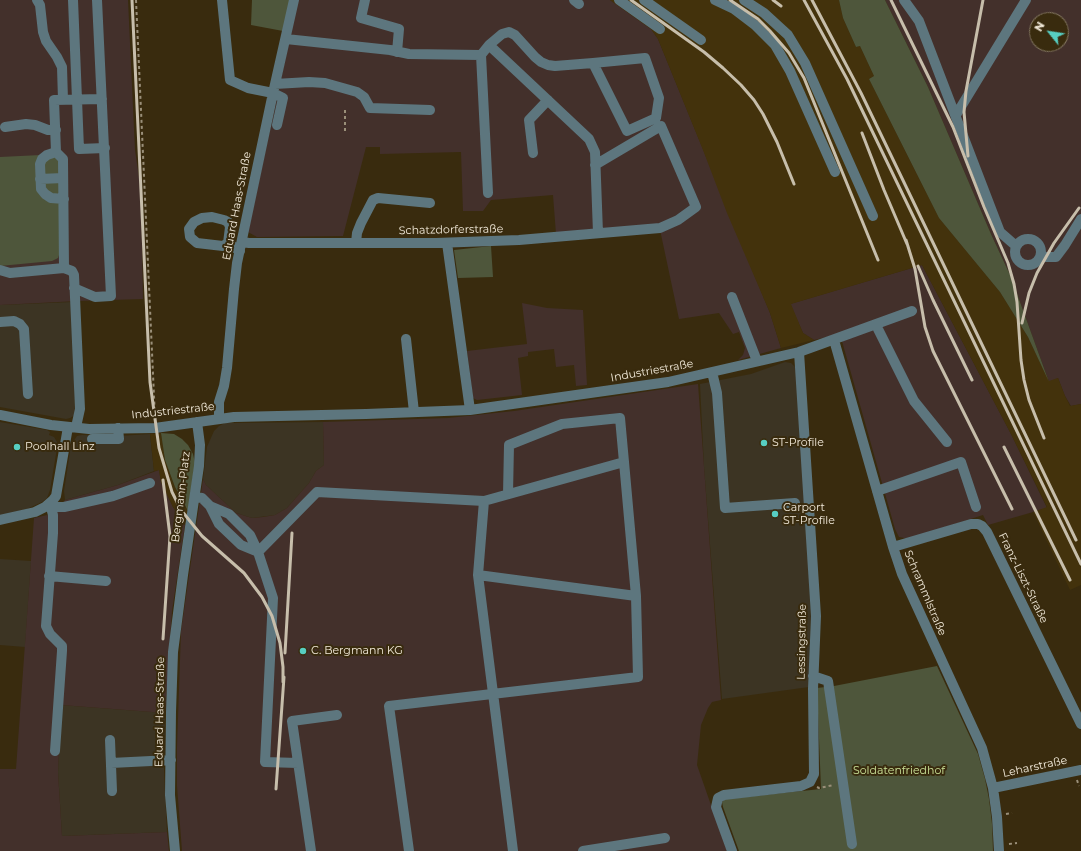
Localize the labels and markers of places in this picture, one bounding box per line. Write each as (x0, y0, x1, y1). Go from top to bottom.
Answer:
place label: ST-Profile (772, 436, 824, 450)
marker: ST-Profile (759, 438, 769, 448)
place label: Poolhall Linz (25, 440, 95, 454)
marker: Poolhall Linz (12, 442, 22, 452)
place label: Carport ST-Profile (783, 501, 835, 527)
marker: Carport ST-Profile (770, 509, 780, 519)
place label: C. Bergmann KG (311, 644, 403, 658)
marker: C. Bergmann KG (298, 646, 308, 656)

